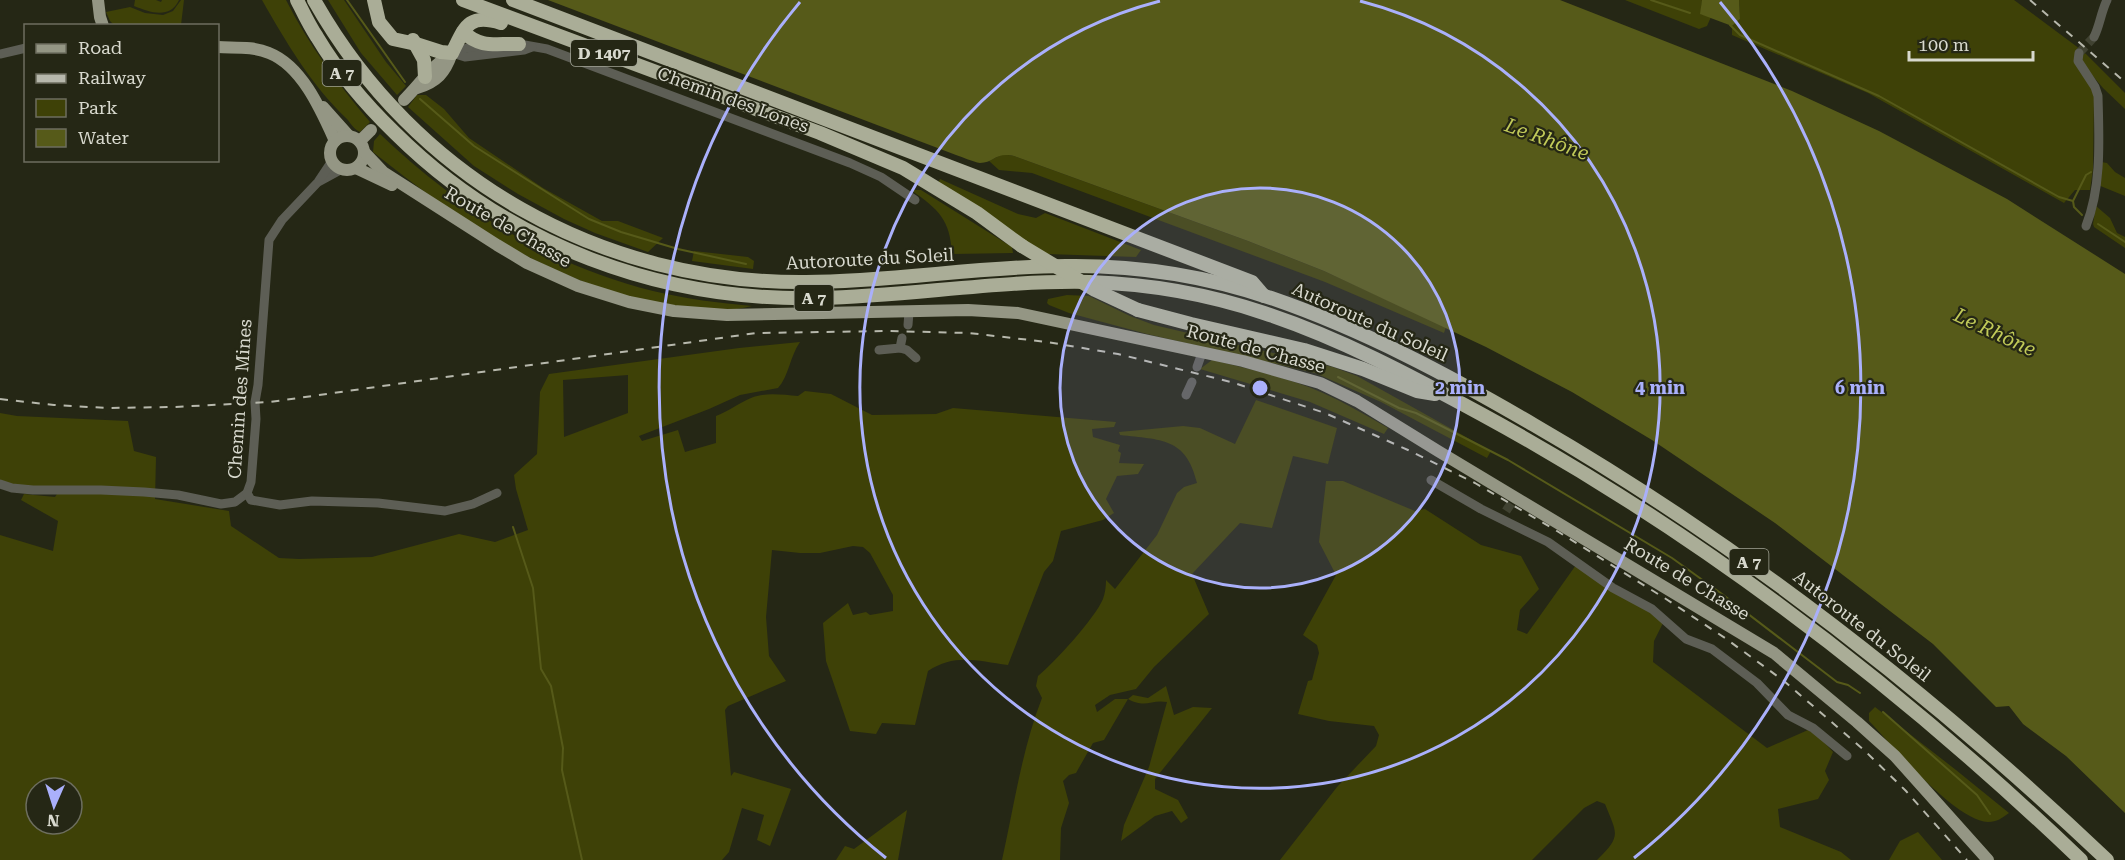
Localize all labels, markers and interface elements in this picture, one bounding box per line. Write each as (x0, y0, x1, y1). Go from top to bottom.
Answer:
legend (24, 24, 219, 162)
scale bar (1909, 24, 2034, 62)
text: 100 m (1918, 34, 1969, 55)
text: Road (78, 37, 123, 58)
road number: D 1407 (571, 40, 637, 66)
road number: A 7 (322, 60, 362, 86)
street label: Chemin des Lones (655, 62, 812, 137)
text: Railway (78, 67, 146, 88)
text: Park (78, 97, 118, 118)
water label: Le Rhône (1501, 112, 1592, 165)
text: Water (78, 127, 129, 148)
street label: Route de Chasse (441, 182, 575, 271)
street label: Autoroute du Soleil (785, 244, 955, 273)
street label: Autoroute du Soleil (1289, 278, 1452, 366)
road number: A 7 (794, 285, 834, 311)
water label: Le Rhône (1949, 302, 2040, 361)
street label: Chemin des Mines (223, 318, 256, 480)
street label: Route de Chasse (1185, 320, 1328, 377)
text: 2 min (1435, 377, 1485, 398)
text: 4 min (1635, 377, 1685, 398)
text: 6 min (1835, 377, 1885, 398)
centre of rings (1250, 378, 1270, 398)
street label: Route de Chasse (1621, 533, 1754, 624)
road number: A 7 (1730, 549, 1768, 575)
street label: Autoroute du Soleil (1790, 566, 1935, 686)
north arrow (24, 776, 84, 836)
text: N (47, 811, 60, 830)

